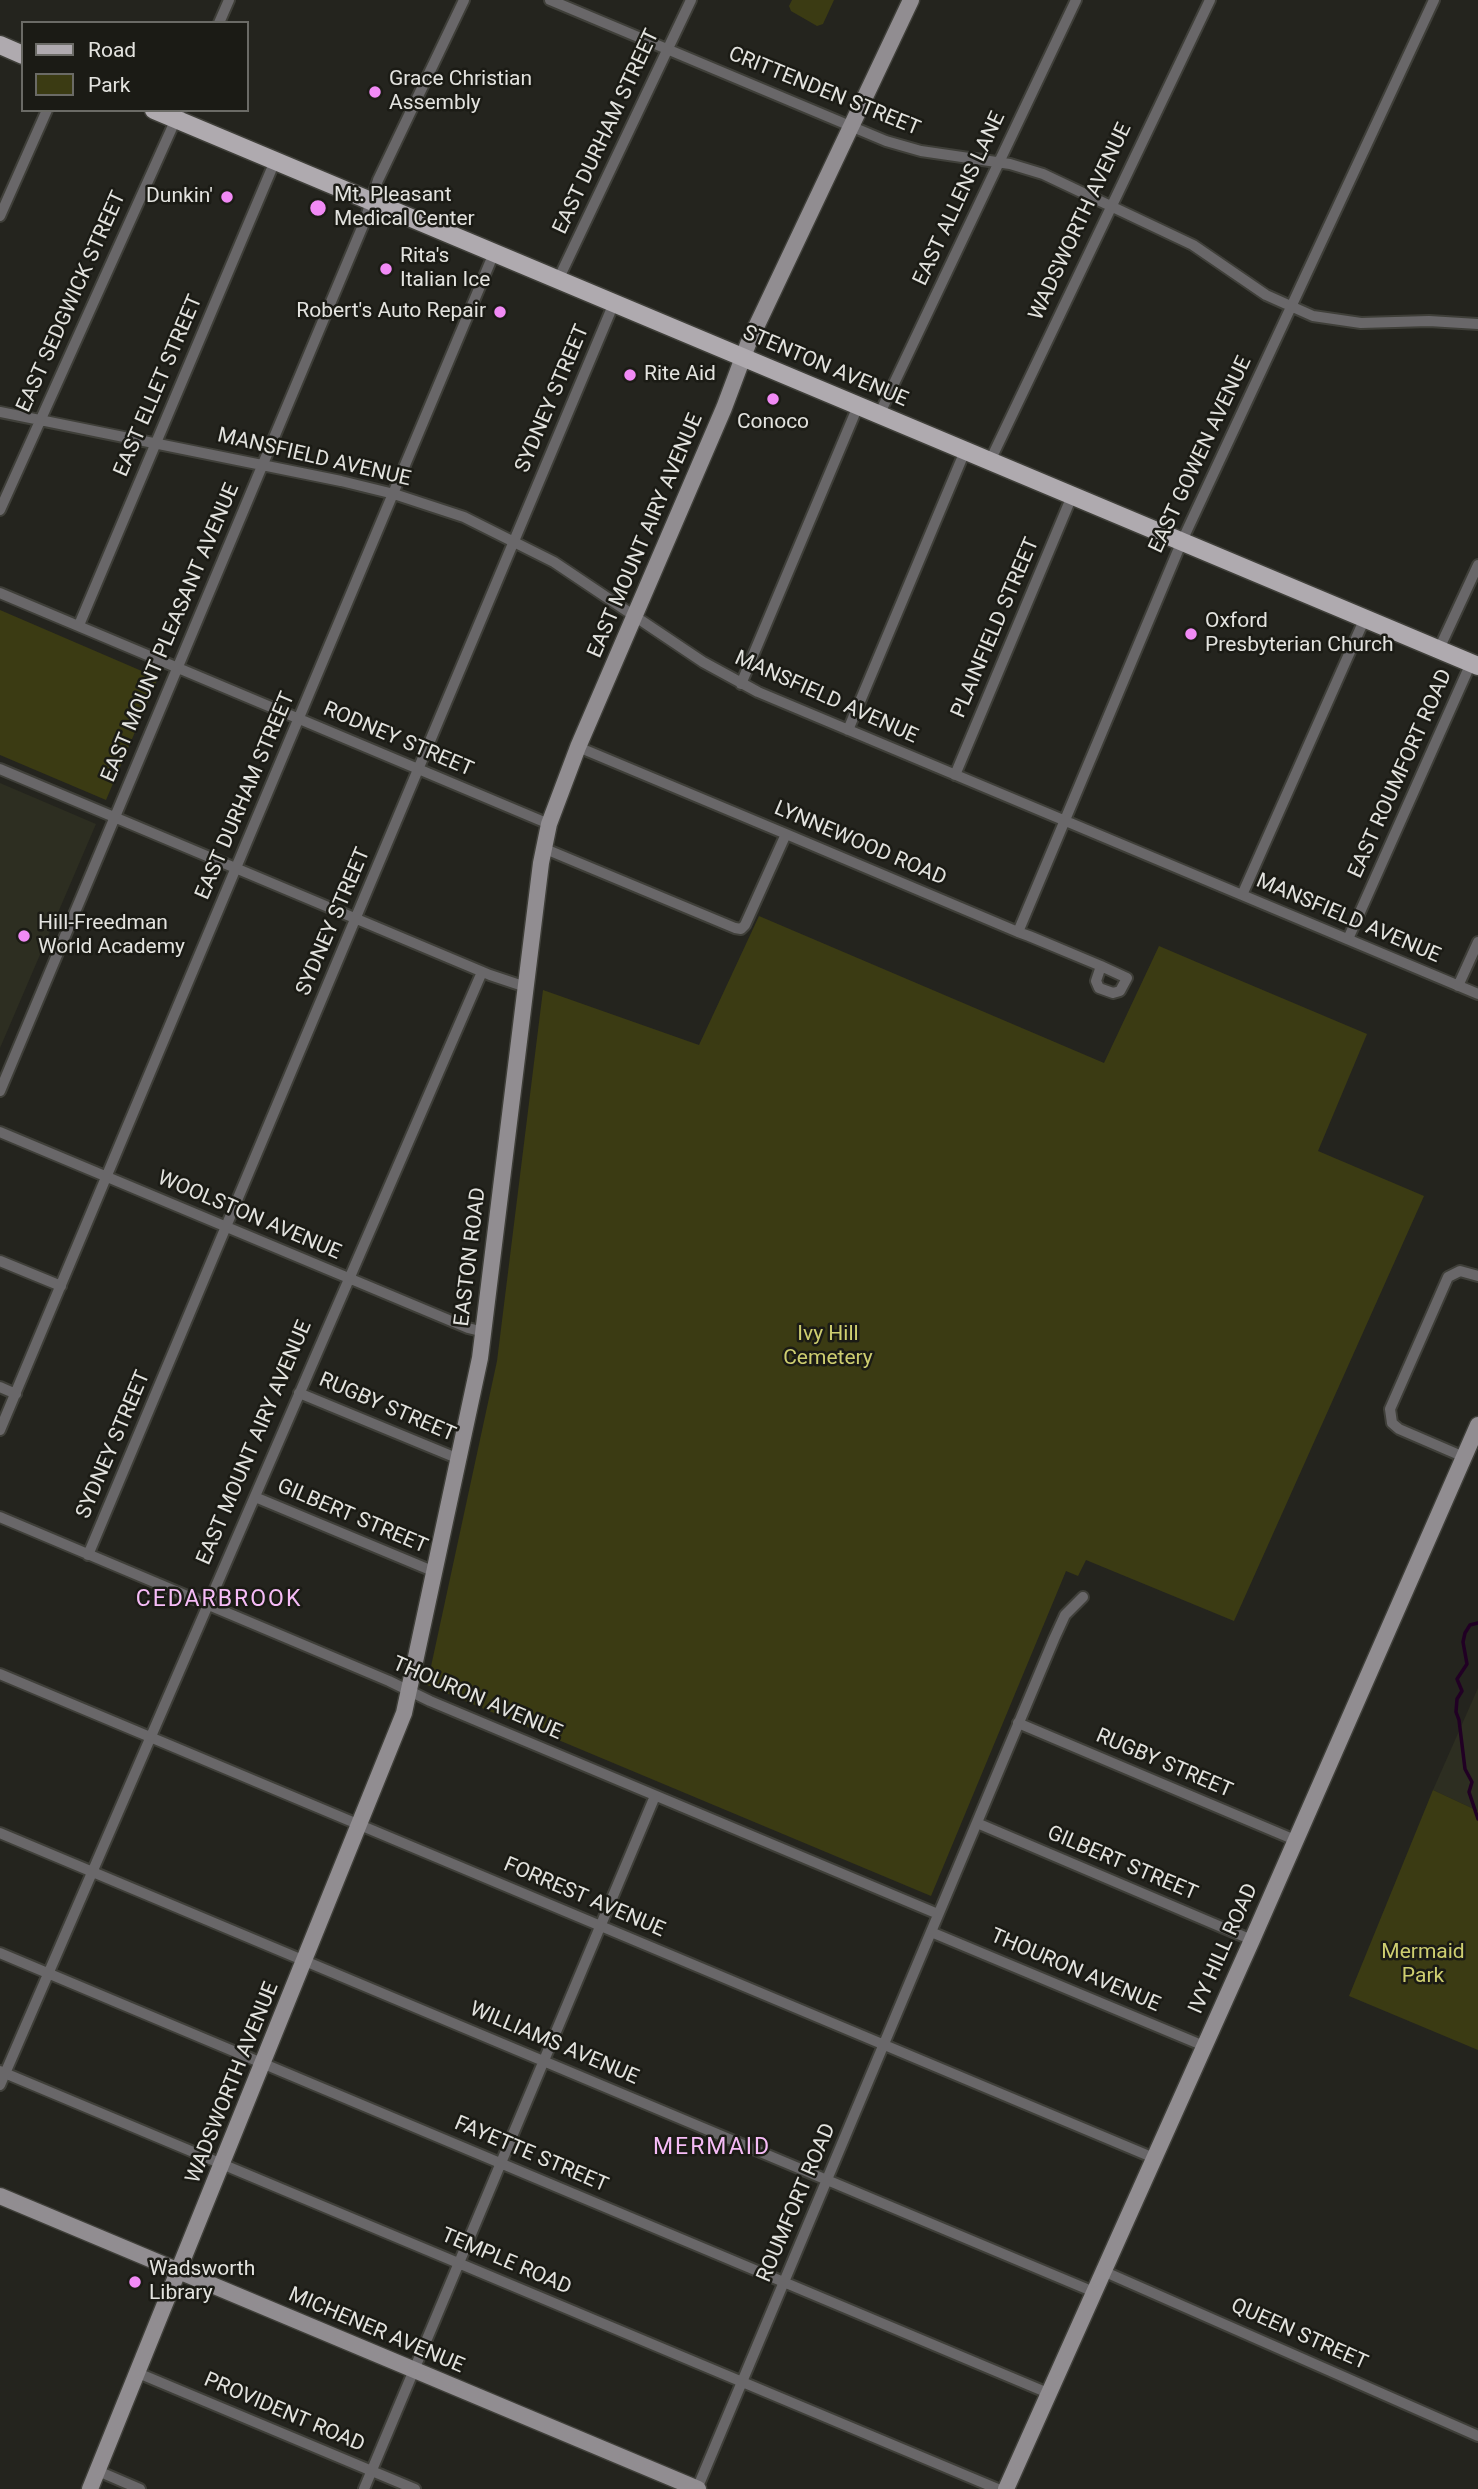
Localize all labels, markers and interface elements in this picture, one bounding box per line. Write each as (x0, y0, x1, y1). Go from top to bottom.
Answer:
legend (21, 21, 248, 112)
street label: EAST DURHAM STREET (548, 26, 666, 238)
text: Road (88, 38, 136, 62)
street label: CRITTENDEN STREET (724, 42, 924, 142)
place label: Grace Christian Assembly (389, 67, 532, 117)
text: Park (88, 73, 130, 97)
marker: Grace Christian Assembly (367, 84, 383, 100)
street label: EAST ALLENS LANE (909, 108, 1011, 290)
street label: WADSWORTH AVENUE (1024, 119, 1138, 325)
place label: Mt. Pleasant Medical Center (334, 183, 475, 233)
place label: Dunkin' (146, 184, 213, 210)
street label: EAST SEDGWICK STREET (12, 188, 132, 416)
marker: Dunkin' (219, 189, 235, 205)
marker: Mt. Pleasant Medical Center (308, 198, 328, 218)
place label: Rita's Italian Ice (400, 244, 490, 294)
marker: Rita's Italian Ice (378, 261, 394, 277)
street label: EAST ELLET STREET (109, 291, 209, 481)
place label: Robert's Auto Repair (296, 299, 486, 325)
marker: Robert's Auto Repair (492, 304, 508, 320)
street label: SYDNEY STREET (511, 321, 595, 477)
street label: STENTON AVENUE (739, 321, 911, 413)
street label: EAST GOWEN AVENUE (1144, 353, 1258, 557)
place label: Rite Aid (644, 362, 716, 388)
marker: Rite Aid (622, 367, 638, 383)
marker: Conoco (765, 391, 781, 407)
street label: EAST MOUNT AIRY AVENUE (583, 410, 709, 662)
place label: Conoco (737, 410, 809, 436)
street label: MANSFIELD AVENUE (215, 423, 413, 493)
street label: EAST MOUNT PLEASANT AVENUE (96, 480, 246, 786)
street label: PLAINFIELD STREET (947, 534, 1045, 722)
place label: Oxford Presbyterian Church (1205, 609, 1394, 659)
marker: Oxford Presbyterian Church (1183, 626, 1199, 642)
street label: MANSFIELD AVENUE (730, 646, 922, 750)
street label: EAST ROUMFORT ROAD (1344, 666, 1458, 882)
street label: EAST DURHAM STREET (191, 688, 301, 904)
street label: RODNEY STREET (319, 697, 477, 783)
street label: LYNNEWOOD ROAD (770, 796, 950, 892)
street label: SYDNEY STREET (292, 844, 376, 1000)
street label: MANSFIELD AVENUE (1252, 869, 1444, 969)
place label: Hill-Freedman World Academy (38, 911, 185, 961)
marker: Hill-Freedman World Academy (16, 928, 32, 944)
street label: WOOLSTON AVENUE (153, 1166, 345, 1266)
street label: EASTON ROAD (450, 1186, 492, 1328)
street label: EAST MOUNT AIRY AVENUE (192, 1317, 318, 1569)
park label: Ivy Hill Cemetery (783, 1322, 873, 1372)
street label: SYDNEY STREET (72, 1367, 156, 1523)
street label: RUGBY STREET (315, 1368, 459, 1448)
street label: GILBERT STREET (273, 1474, 431, 1560)
district label: CEDARBROOK (137, 1586, 301, 1614)
street label: THOURON AVENUE (388, 1652, 566, 1746)
street label: RUGBY STREET (1092, 1724, 1236, 1804)
street label: GILBERT STREET (1043, 1821, 1201, 1907)
street label: FORREST AVENUE (500, 1853, 668, 1943)
street label: IVY HILL ROAD (1184, 1880, 1264, 2018)
street label: THOURON AVENUE (986, 1924, 1164, 2018)
park label: Mermaid Park (1381, 1940, 1465, 1990)
street label: WADSWORTH AVENUE (181, 1979, 285, 2187)
street label: WILLIAMS AVENUE (466, 1997, 642, 2091)
street label: FAYETTE STREET (450, 2111, 612, 2199)
street label: ROUMFORT ROAD (752, 2120, 842, 2286)
district label: MERMAID (654, 2134, 770, 2162)
street label: TEMPLE ROAD (437, 2223, 575, 2301)
place label: Wadsworth Library (149, 2257, 255, 2307)
marker: Wadsworth Library (127, 2274, 143, 2290)
street label: MICHENER AVENUE (284, 2283, 468, 2379)
street label: QUEEN STREET (1227, 2294, 1371, 2376)
street label: PROVIDENT ROAD (200, 2368, 368, 2458)

